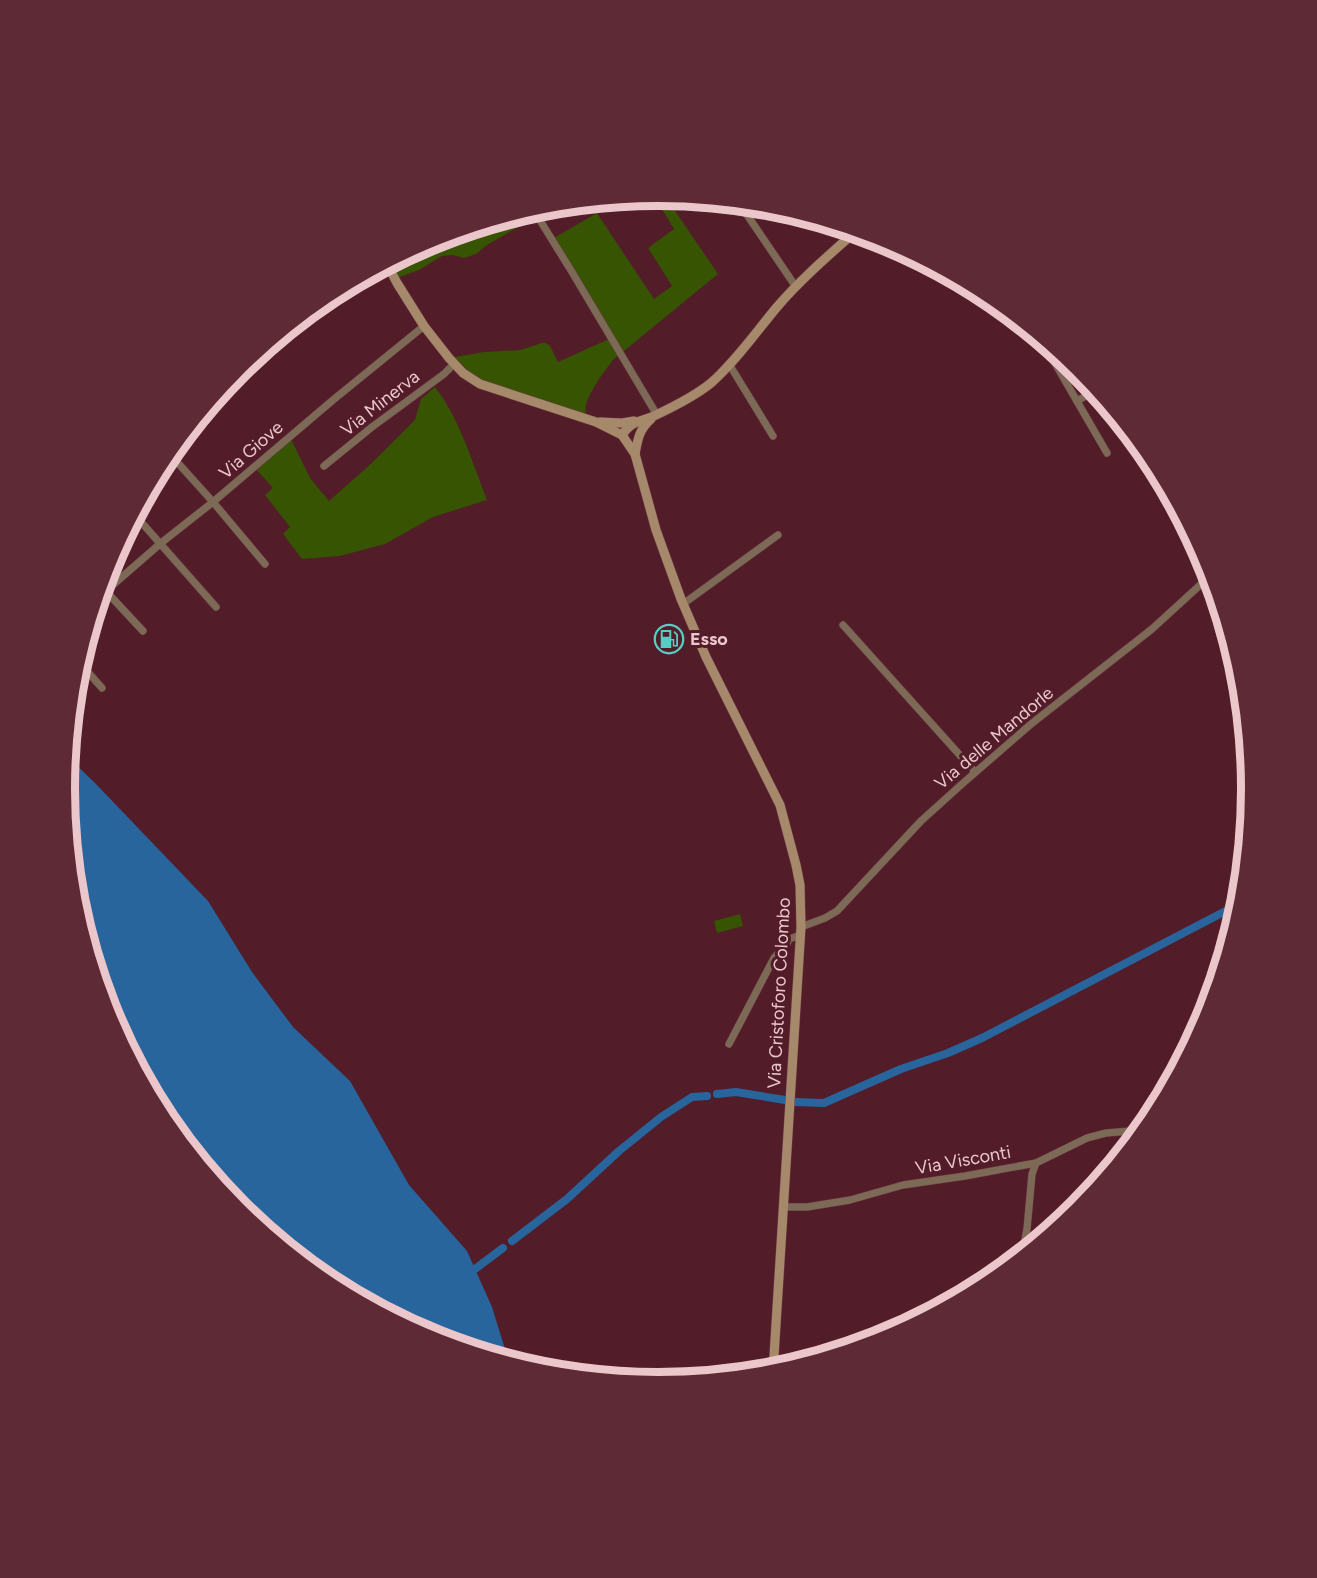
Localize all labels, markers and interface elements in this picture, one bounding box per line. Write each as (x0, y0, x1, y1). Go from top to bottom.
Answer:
street label: Via Minerva (336, 365, 424, 441)
street label: Via Giove (215, 416, 288, 484)
fuel station icon: Esso (653, 623, 685, 655)
place label: Esso (690, 628, 728, 650)
street label: Via delle Mandorle (930, 682, 1058, 794)
street label: Via Cristoforo Colombo (763, 897, 795, 1089)
street label: Via Visconti (914, 1141, 1012, 1179)

